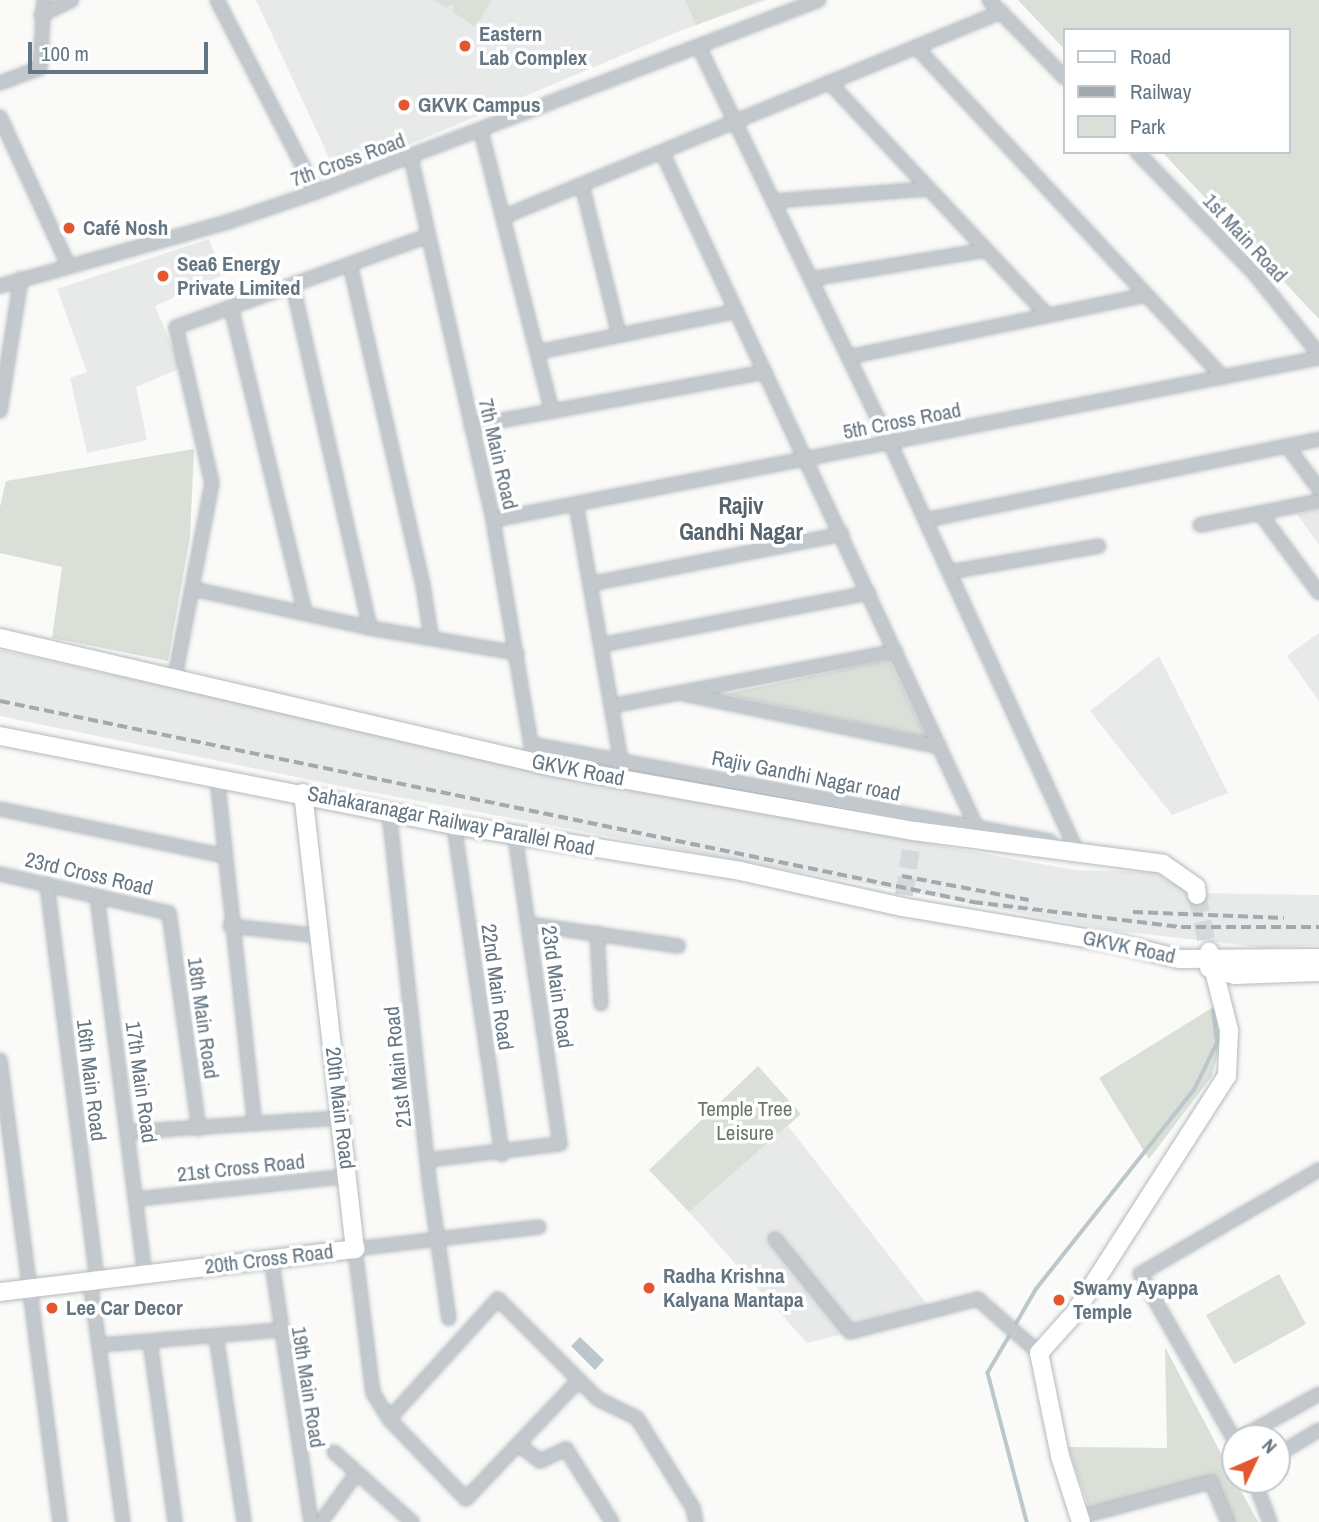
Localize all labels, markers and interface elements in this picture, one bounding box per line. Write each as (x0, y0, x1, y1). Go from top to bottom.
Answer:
place label: Eastern Lab Complex (479, 21, 587, 71)
scale bar (32, 28, 212, 72)
legend (1064, 28, 1291, 154)
marker: Eastern Lab Complex (457, 38, 473, 54)
text: 100 m (41, 39, 89, 68)
text: Road (1130, 42, 1171, 71)
text: Railway (1130, 77, 1191, 106)
place label: GKVK Campus (418, 92, 540, 118)
marker: GKVK Campus (396, 97, 412, 113)
text: Park (1130, 112, 1165, 141)
street label: 7th Cross Road (287, 128, 409, 192)
street label: 1st Main Road (1198, 188, 1292, 288)
place label: Café Nosh (83, 215, 168, 241)
marker: Café Nosh (61, 220, 77, 236)
place label: Sea6 Energy Private Limited (177, 251, 300, 301)
marker: Sea6 Energy Private Limited (155, 268, 171, 284)
street label: 7th Main Road (473, 396, 523, 512)
street label: 5th Cross Road (841, 397, 963, 445)
district label: Rajiv Gandhi Nagar (679, 492, 803, 546)
street label: Rajiv Gandhi Nagar road (710, 745, 902, 807)
street label: GKVK Road (530, 749, 626, 791)
street label: Sahakaranagar Railway Parallel Road (305, 781, 597, 861)
street label: 23rd Cross Road (23, 847, 155, 901)
street label: 22nd Main Road (476, 922, 518, 1052)
street label: 23rd Main Road (536, 924, 578, 1050)
street label: GKVK Road (1081, 925, 1177, 969)
street label: 18th Main Road (182, 956, 224, 1080)
street label: 21st Main Road (379, 1005, 417, 1129)
street label: 16th Main Road (71, 1018, 111, 1142)
street label: 17th Main Road (120, 1020, 162, 1144)
street label: 20th Main Road (320, 1046, 360, 1170)
park label: Temple Tree Leisure (697, 1096, 793, 1146)
street label: 21st Cross Road (176, 1149, 306, 1187)
street label: 20th Cross Road (203, 1239, 335, 1279)
place label: Radha Krishna Kalyana Mantapa (663, 1263, 804, 1313)
place label: Swamy Ayappa Temple (1073, 1275, 1199, 1325)
marker: Radha Krishna Kalyana Mantapa (641, 1280, 657, 1296)
marker: Swamy Ayappa Temple (1051, 1292, 1067, 1308)
place label: Lee Car Decor (66, 1295, 183, 1321)
marker: Lee Car Decor (44, 1300, 60, 1316)
street label: 19th Main Road (286, 1325, 330, 1449)
north arrow (1221, 1424, 1291, 1494)
text: N (1256, 1433, 1283, 1459)

